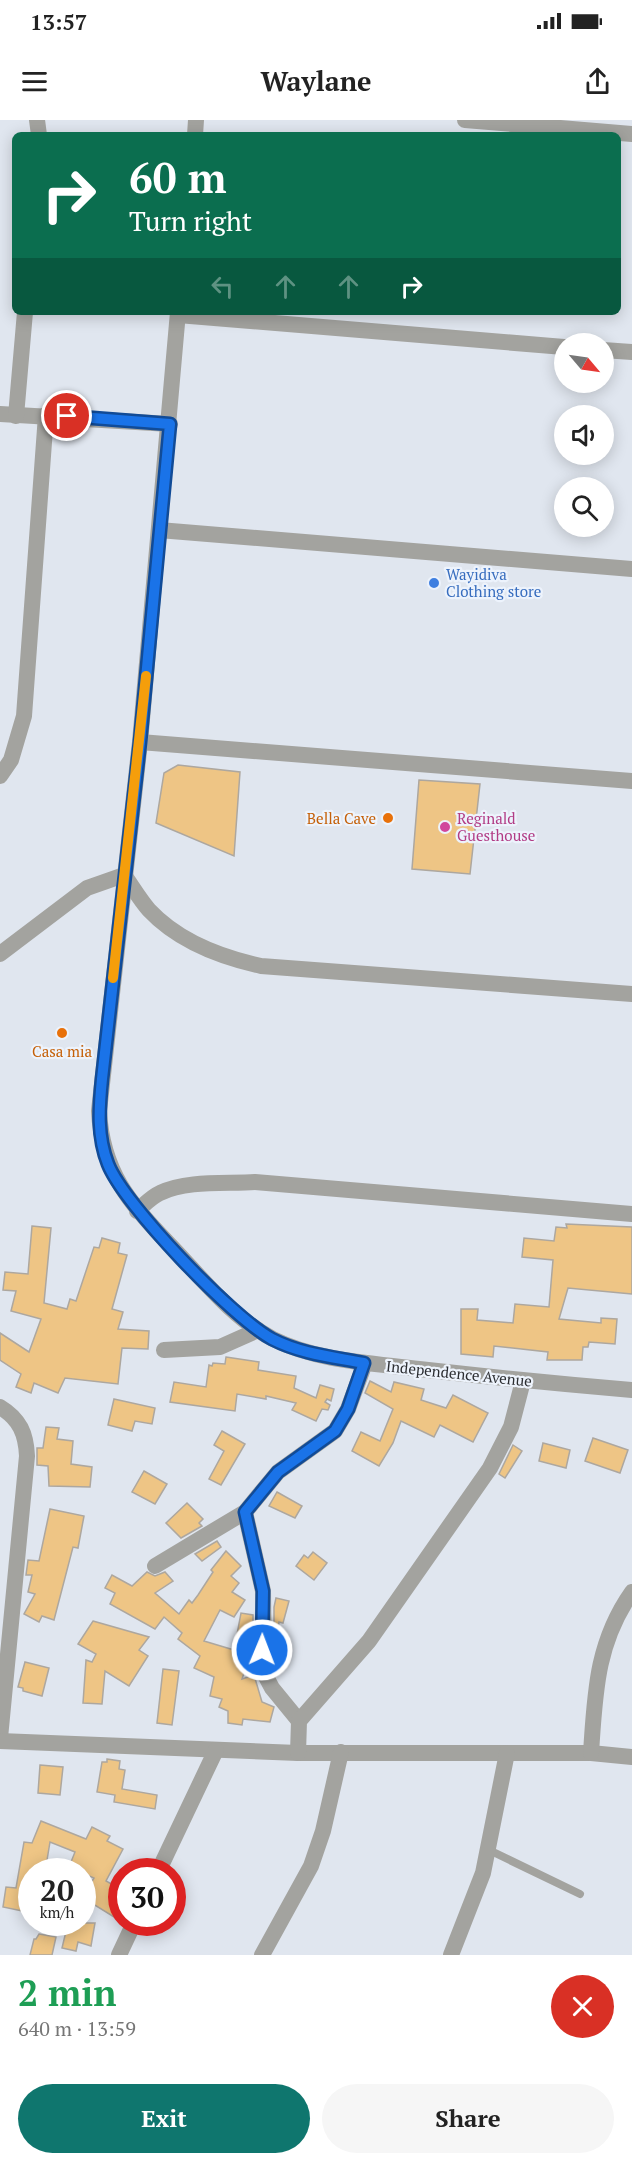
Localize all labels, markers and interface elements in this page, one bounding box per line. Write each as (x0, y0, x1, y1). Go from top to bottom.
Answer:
text: 13:57 (30, 7, 87, 36)
text: Waylane (260, 63, 372, 99)
icon: menu (18, 65, 51, 98)
icon: share (581, 65, 614, 98)
text: 60 m (129, 149, 227, 205)
icon: right (30, 156, 108, 234)
text: Turn right (129, 203, 252, 239)
icon: left (206, 270, 239, 303)
icon: ahead (269, 270, 302, 303)
icon: ahead (332, 270, 365, 303)
icon: right (395, 270, 428, 303)
north arrow (554, 333, 614, 393)
map controls (554, 333, 614, 537)
pin (41, 390, 92, 441)
icon: arrive (50, 399, 83, 432)
button: sound (554, 405, 614, 465)
button: search (554, 477, 614, 537)
place label: Wayidiva Clothing store (446, 564, 541, 601)
marker: Wayidiva Clothing store (427, 576, 441, 590)
place label: Bella Cave (307, 808, 376, 828)
place label: Reginald Guesthouse (457, 808, 535, 845)
marker: Bella Cave (381, 811, 395, 825)
marker: Reginald Guesthouse (438, 820, 452, 834)
marker: Casa mia (55, 1026, 69, 1040)
place label: Casa mia (32, 1041, 92, 1061)
street label: Independence Avenue (385, 1355, 533, 1391)
position arrow (230, 1618, 294, 1682)
speed limit sign: 30 (108, 1858, 186, 1936)
text: 20 (40, 1870, 74, 1910)
text: km/h (40, 1902, 74, 1922)
text: 2 min (18, 1969, 116, 2016)
button: close (551, 1975, 614, 2038)
text: 640 m · 13:59 (18, 2015, 136, 2042)
button: Exit (18, 2084, 310, 2153)
button: Share (322, 2084, 614, 2153)

